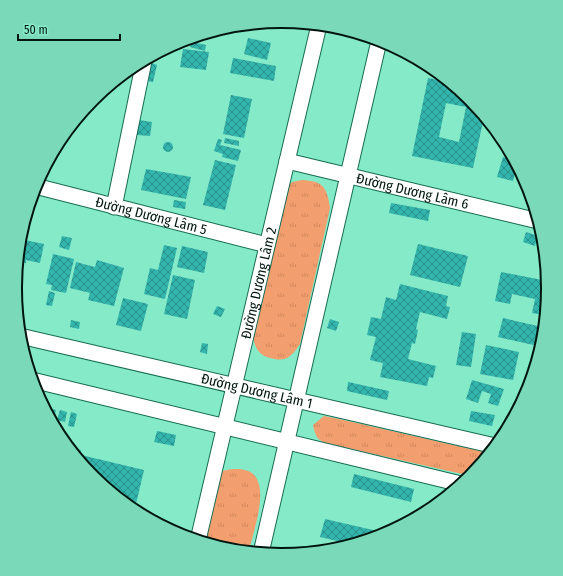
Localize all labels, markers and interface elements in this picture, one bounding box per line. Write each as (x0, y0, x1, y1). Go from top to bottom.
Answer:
scale bar (18, 16, 120, 42)
text: 50 m (24, 23, 48, 37)
street label: Đường Dương Lâm 6 (355, 169, 470, 213)
street label: Đường Dương Lâm 5 (94, 193, 209, 238)
street label: Đường Dương Lâm 2 (237, 225, 280, 341)
street label: Đường Dương Lâm 1 (199, 370, 314, 412)

